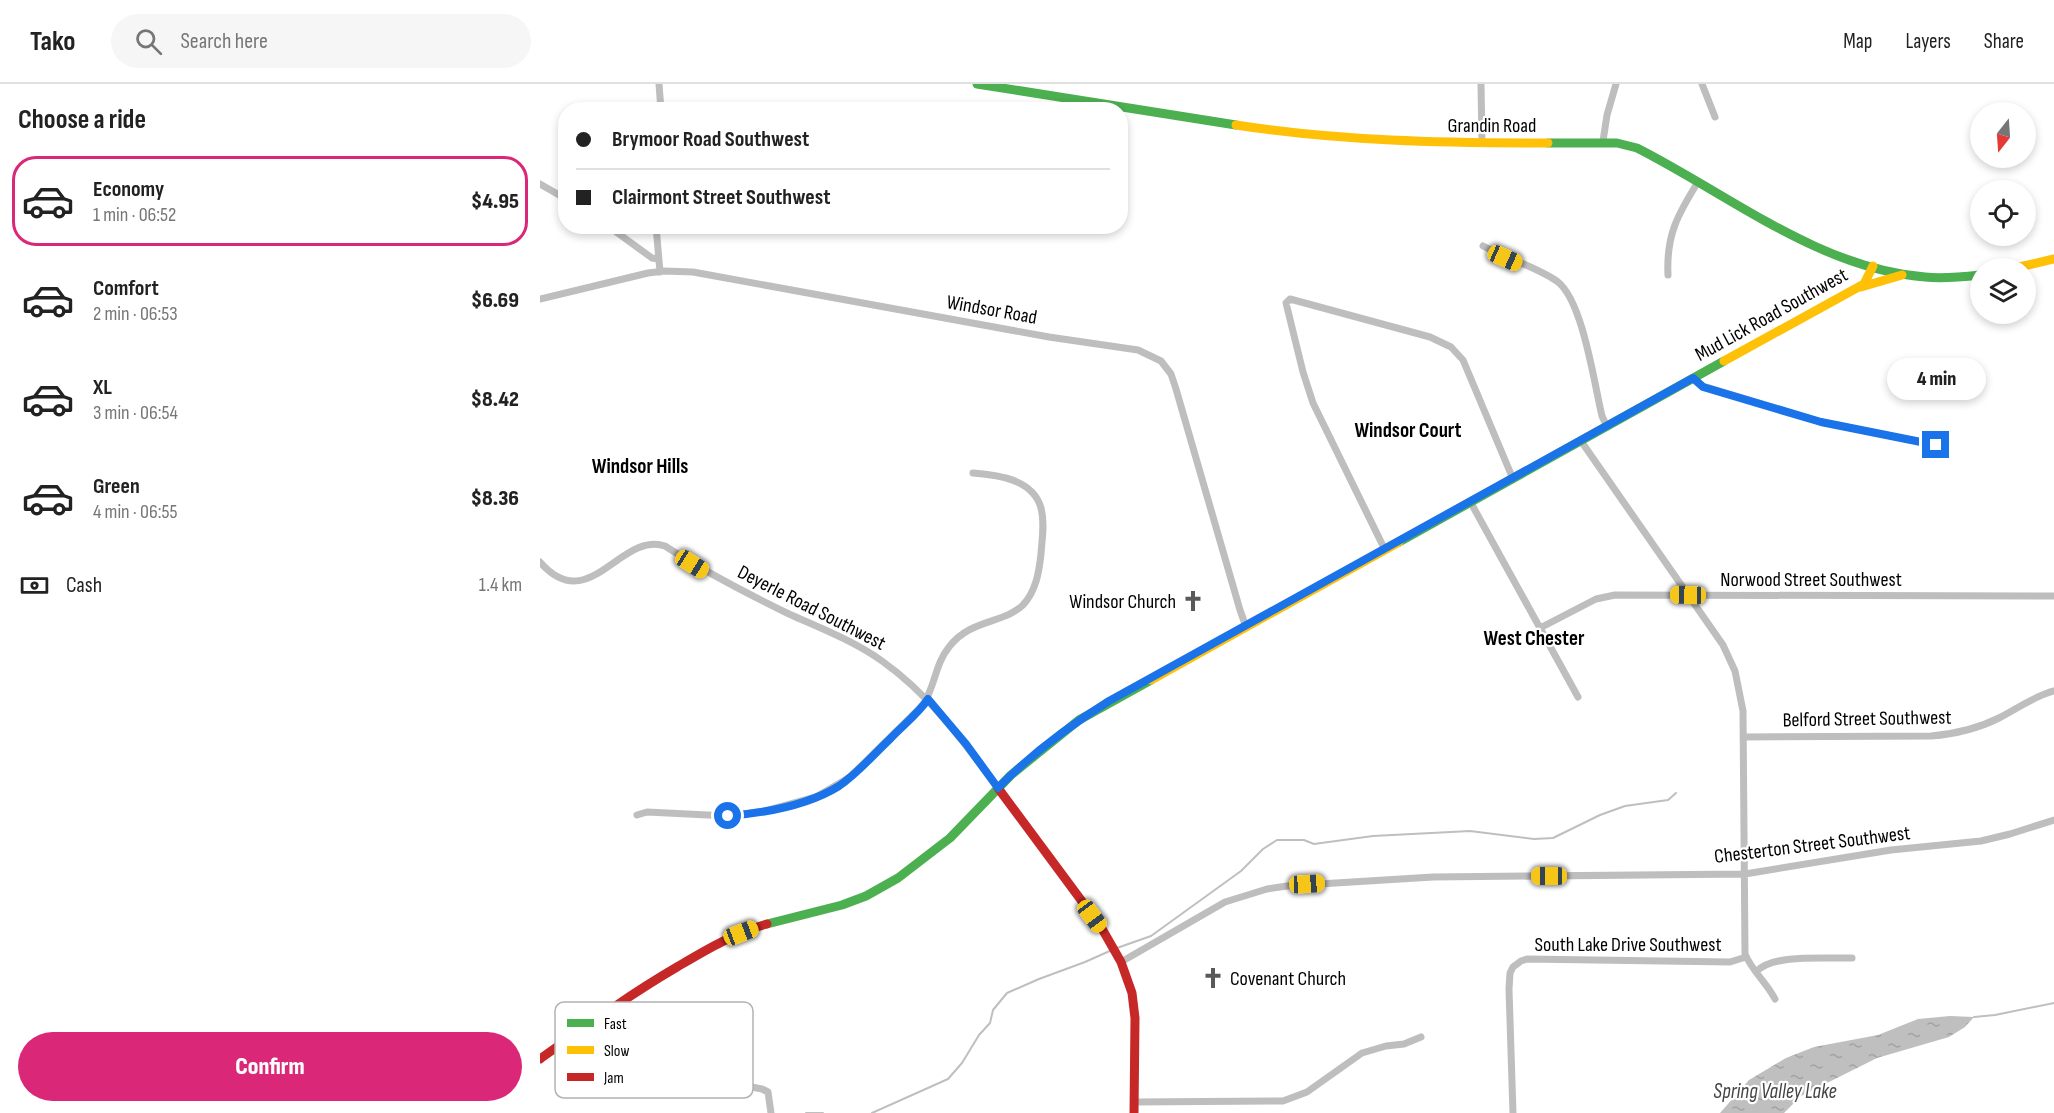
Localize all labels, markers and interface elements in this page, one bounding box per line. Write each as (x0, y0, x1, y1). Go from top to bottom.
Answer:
search box (111, 14, 531, 68)
text: Tako (30, 25, 75, 58)
icon: search (132, 25, 165, 58)
text: Search here (180, 28, 268, 55)
text: Map (1843, 29, 1872, 54)
text: Layers (1905, 29, 1951, 54)
text: Share (1984, 29, 2024, 54)
north arrow (1970, 102, 2036, 168)
map controls (1970, 102, 2036, 324)
text: Choose a ride (18, 104, 146, 136)
street label: Grandin Road (1448, 114, 1536, 138)
text: Brymoor Road Southwest (612, 126, 809, 153)
icon: car (21, 174, 75, 228)
text: Economy (93, 176, 164, 203)
button: locate (1970, 180, 2036, 246)
text: Clairmont Street Southwest (612, 184, 830, 211)
text: $4.95 (471, 188, 519, 215)
text: 1 min · 06:52 (93, 203, 176, 227)
car (1485, 242, 1525, 274)
button: layers (1970, 258, 2036, 324)
street label: Mud Lick Road Southwest (1691, 263, 1852, 367)
icon: car (21, 273, 75, 327)
text: Comfort (93, 275, 159, 302)
text: $6.69 (471, 287, 519, 314)
street label: Windsor Road (945, 290, 1039, 330)
text: 2 min · 06:53 (93, 302, 178, 326)
callout: 4 min (1886, 358, 1986, 400)
text: 4 min (1917, 367, 1956, 391)
icon: car (21, 372, 75, 426)
text: XL (93, 374, 112, 401)
text: $8.42 (471, 386, 519, 413)
text: 3 min · 06:54 (93, 401, 178, 425)
district label: Windsor Court (1354, 418, 1462, 443)
route end (1922, 431, 1949, 458)
district label: Windsor Hills (592, 454, 688, 479)
icon: car (21, 471, 75, 525)
text: Green (93, 473, 140, 500)
text: $8.36 (471, 485, 519, 512)
text: 4 min · 06:55 (93, 500, 178, 524)
car (672, 547, 712, 581)
street label: Deyerle Road Southwest (734, 560, 890, 656)
street label: Norwood Street Southwest (1720, 568, 1902, 592)
icon: cash (18, 569, 51, 602)
text: Cash (66, 572, 102, 599)
text: 1.4 km (479, 573, 522, 597)
car (1670, 586, 1706, 604)
church icon: Windsor Church (1181, 589, 1205, 613)
place label: Windsor Church (1069, 590, 1176, 614)
district label: West Chester (1484, 626, 1585, 651)
street label: Belford Street Southwest (1782, 706, 1952, 732)
route start (714, 802, 741, 829)
street label: Chesterton Street Southwest (1713, 821, 1911, 869)
car (1531, 867, 1567, 885)
car (1289, 874, 1325, 894)
car (1074, 896, 1110, 936)
car (721, 918, 761, 948)
street label: South Lake Drive Southwest (1534, 933, 1722, 957)
church icon: Covenant Church (1201, 966, 1225, 990)
place label: Covenant Church (1230, 967, 1346, 991)
legend (555, 1002, 753, 1098)
text: Fast (604, 1015, 627, 1034)
button: Confirm (18, 1032, 522, 1101)
text: Slow (604, 1042, 629, 1061)
text: Jam (603, 1069, 624, 1088)
water label: Spring Valley Lake (1713, 1079, 1837, 1104)

